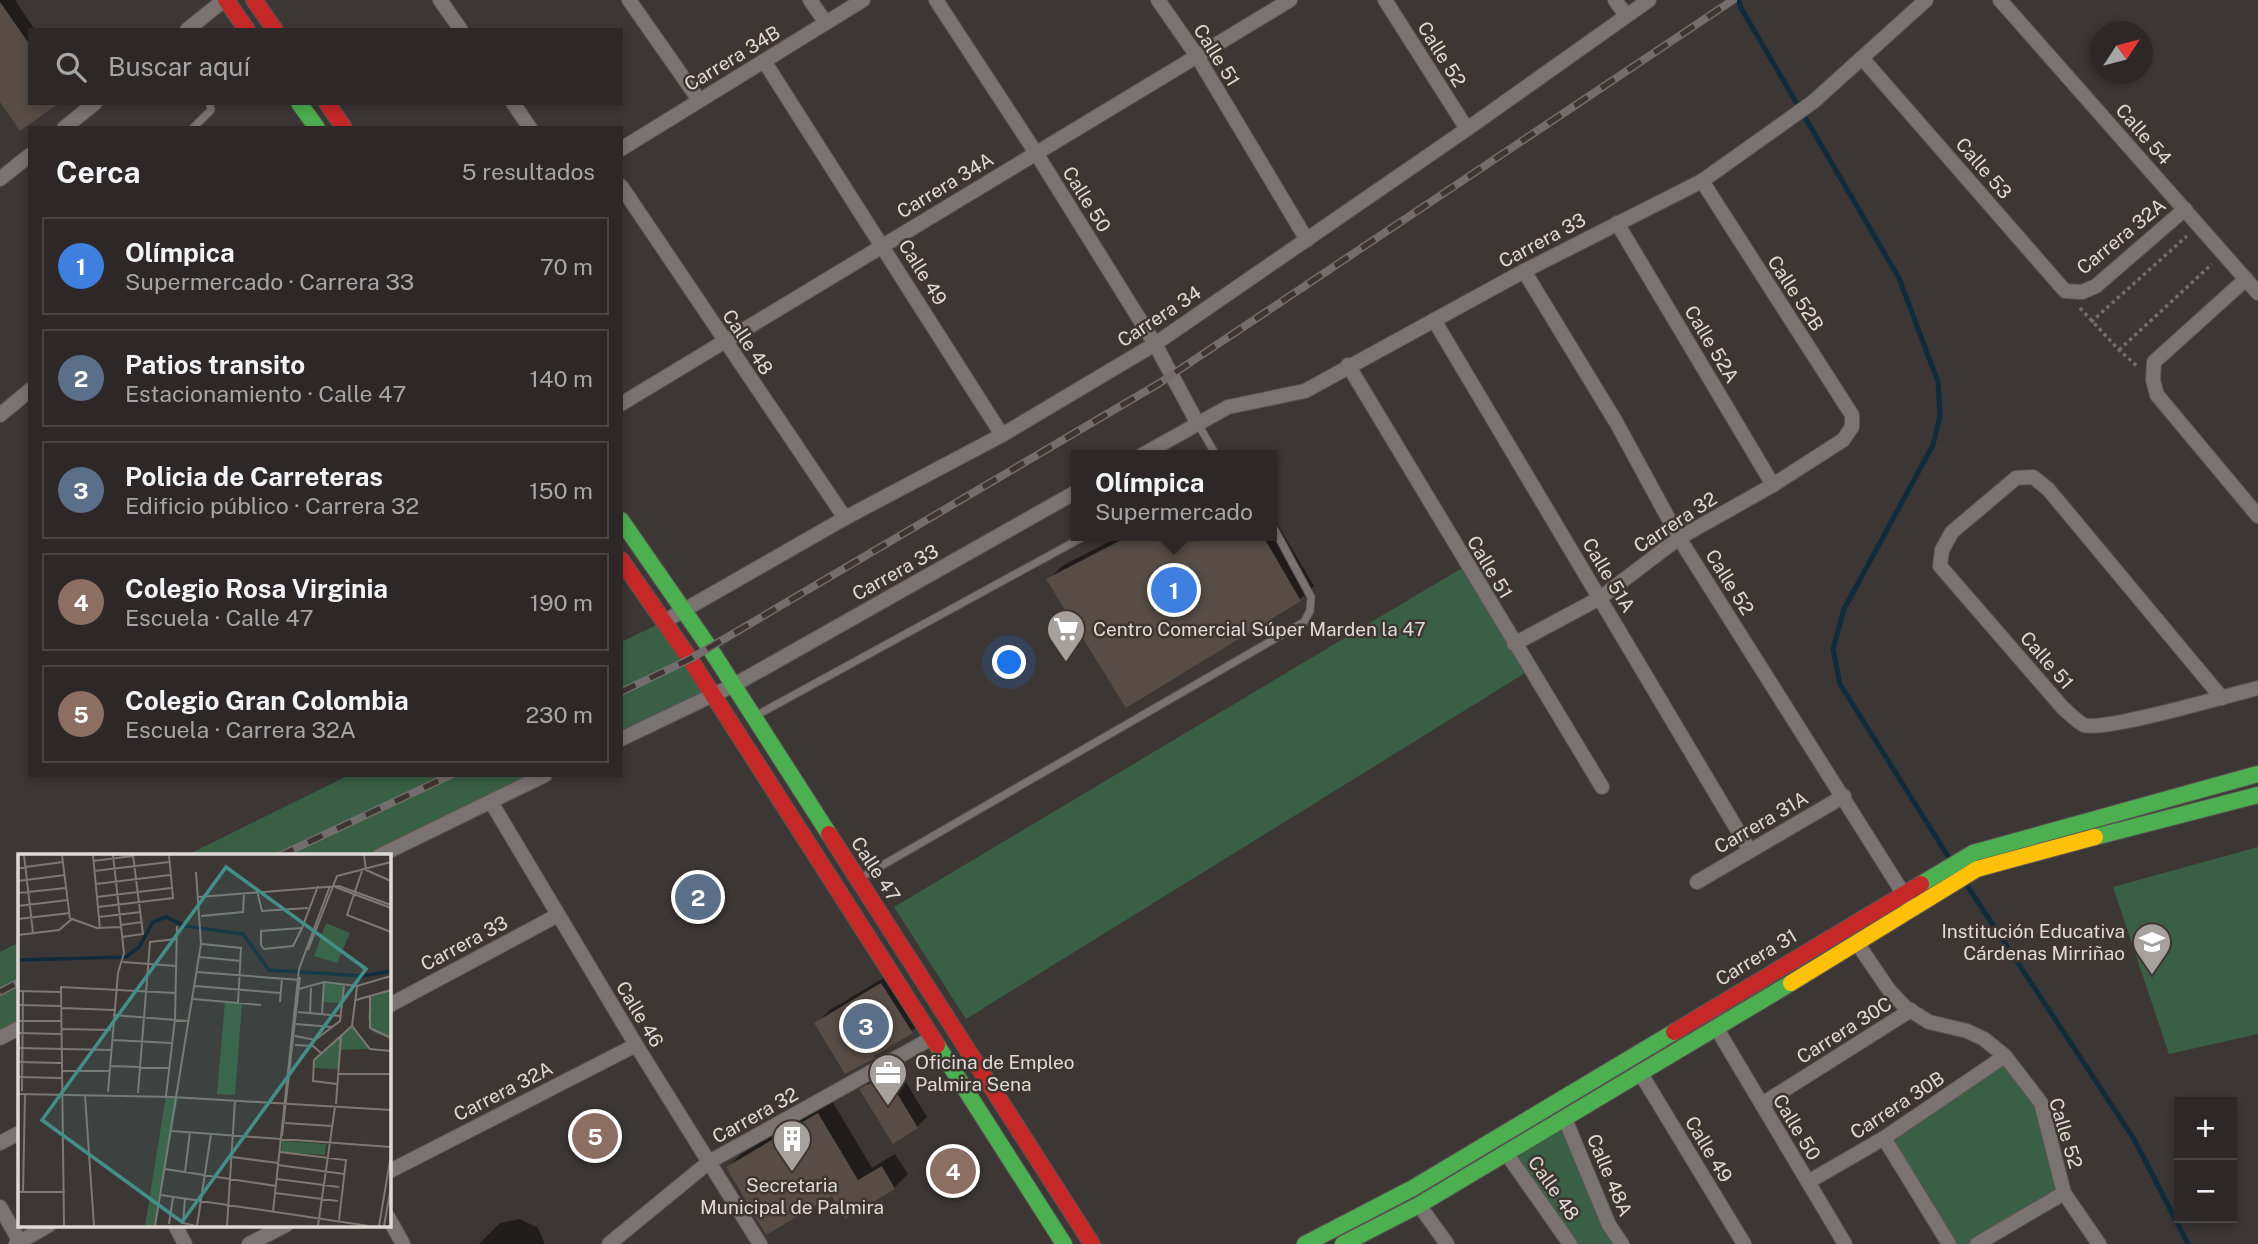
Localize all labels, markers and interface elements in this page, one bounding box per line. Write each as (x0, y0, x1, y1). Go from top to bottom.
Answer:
street label: Calle 52 (1413, 17, 1471, 91)
street label: Calle 51 (1189, 20, 1245, 90)
street label: Carrera 34B (680, 21, 784, 95)
north arrow (2090, 21, 2153, 84)
search box (28, 28, 623, 105)
icon: search (52, 48, 90, 86)
text: Buscar aquí (108, 51, 250, 82)
street label: Calle 54 (2112, 99, 2176, 169)
street label: Calle 53 (1952, 133, 2016, 203)
street label: Carrera 34A (893, 148, 997, 222)
text: Cerca (56, 154, 141, 190)
text: 5 resultados (462, 158, 595, 185)
street label: Calle 50 (1058, 162, 1116, 236)
street label: Carrera 32A (2072, 193, 2170, 279)
street label: Carrera 33 (1495, 208, 1589, 272)
street label: Calle 49 (894, 235, 952, 309)
text: Olímpica (125, 237, 235, 268)
street label: Calle 52B (1763, 251, 1829, 335)
text: 1 (76, 253, 86, 280)
text: 70 m (540, 253, 593, 280)
text: Supermercado · Carrera 33 (125, 268, 414, 295)
street label: Carrera 34 (1113, 281, 1205, 351)
street label: Calle 52A (1680, 301, 1744, 387)
street label: Calle 48 (718, 305, 778, 379)
text: Patios transito (125, 349, 305, 380)
text: 2 (74, 365, 88, 392)
text: 140 m (530, 365, 593, 392)
text: Estacionamiento · Calle 47 (125, 380, 406, 407)
popup (1071, 450, 1277, 541)
text: Policia de Carreteras (125, 461, 383, 492)
text: Olímpica (1095, 467, 1205, 498)
text: 3 (73, 477, 89, 504)
text: 150 m (529, 477, 593, 504)
street label: Carrera 32 (1629, 487, 1721, 557)
text: Edificio público · Carrera 32 (125, 492, 419, 519)
text: Supermercado (1095, 498, 1253, 525)
street label: Calle 51 (1463, 532, 1517, 602)
street label: Calle 51A (1578, 534, 1640, 616)
street label: Carrera 33 (848, 539, 942, 605)
street label: Calle 52 (1701, 545, 1759, 619)
pin: 1 (1151, 564, 1197, 616)
text: Colegio Rosa Virginia (125, 573, 388, 604)
text: 4 (73, 589, 89, 616)
text: 190 m (530, 589, 593, 616)
text: Escuela · Calle 47 (125, 604, 314, 631)
supermarket icon: Centro Comercial Súper Marden la 47 (1045, 608, 1087, 663)
place label: Centro Comercial Súper Marden la 47 (1093, 618, 1426, 640)
street label: Calle 51 (2016, 627, 2078, 693)
your location (992, 645, 1026, 679)
text: Colegio Gran Colombia (125, 685, 409, 716)
text: 5 (73, 701, 89, 728)
text: 230 m (525, 701, 593, 728)
text: Escuela · Carrera 32A (125, 716, 356, 743)
street label: Carrera 31A (1710, 786, 1812, 858)
street label: Calle 47 (847, 832, 905, 906)
inset map (18, 854, 390, 1226)
pin: 2 (675, 871, 721, 923)
street label: Carrera 33 (417, 911, 511, 975)
place label: Institución Educativa Cárdenas Mirriñao (1941, 920, 2125, 964)
school or university icon: Institución Educativa Cárdenas Mirriñao (2131, 921, 2173, 976)
street label: Carrera 31 (1711, 924, 1801, 990)
street label: Calle 46 (612, 977, 668, 1051)
street label: Carrera 30C (1793, 992, 1895, 1068)
pin: 3 (843, 1000, 889, 1052)
place label: Oficina de Empleo Palmira Sena (915, 1051, 1075, 1095)
office icon: Oficina de Empleo Palmira Sena (867, 1052, 909, 1107)
street label: Carrera 32A (450, 1057, 556, 1125)
street label: Carrera 30B (1846, 1067, 1948, 1143)
street label: Carrera 32 (708, 1082, 802, 1148)
street label: Calle 50 (1769, 1090, 1825, 1164)
street label: Calle 52 (2045, 1095, 2087, 1171)
map controls (2174, 1097, 2237, 1223)
button: + (2174, 1097, 2237, 1160)
pin: 5 (572, 1110, 618, 1162)
street label: Calle 49 (1681, 1112, 1737, 1186)
building icon: Secretaria Municipal de Palmira (771, 1118, 813, 1173)
street label: Calle 48A (1583, 1131, 1637, 1219)
pin: 4 (930, 1145, 976, 1197)
street label: Calle 48 (1524, 1151, 1584, 1225)
button: − (2174, 1160, 2237, 1223)
place label: Secretaria Municipal de Palmira (700, 1174, 884, 1218)

